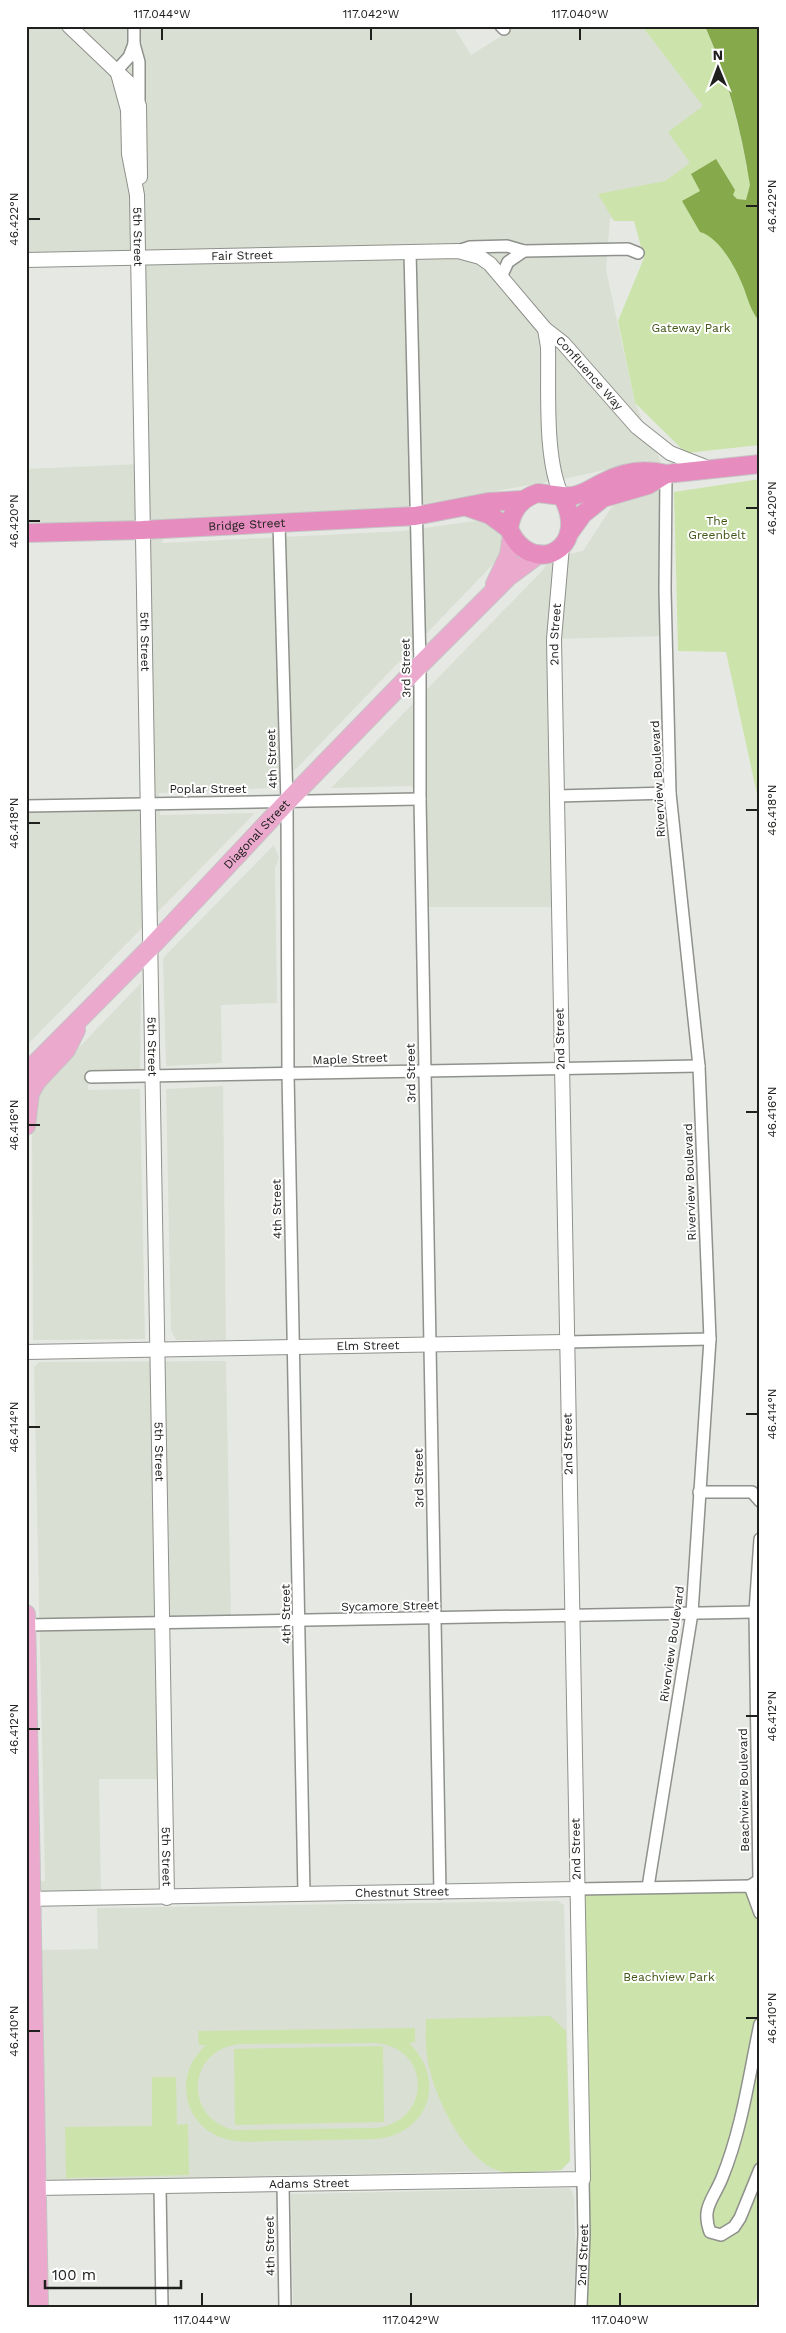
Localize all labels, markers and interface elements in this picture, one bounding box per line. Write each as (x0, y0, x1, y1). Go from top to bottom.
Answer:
text: 117.044°W (133, 7, 191, 21)
text: 117.042°W (343, 7, 400, 21)
text: 117.040°W (551, 7, 609, 21)
north arrow (694, 42, 744, 92)
text: N (712, 47, 723, 63)
text: 46.422°N (765, 179, 779, 233)
text: 46.422°N (7, 192, 21, 246)
street label: 5th Street (130, 207, 145, 267)
street label: Fair Street (211, 248, 273, 263)
park label: Gateway Park (651, 321, 731, 335)
street label: Confluence Way (553, 333, 626, 414)
text: 46.420°N (765, 481, 779, 535)
text: 46.420°N (7, 494, 21, 548)
park label: The Greenbelt (688, 514, 746, 542)
street label: Bridge Street (208, 516, 286, 534)
street label: 2nd Street (547, 603, 564, 666)
street label: 5th Street (137, 612, 152, 672)
street label: 3rd Street (398, 638, 414, 698)
street label: Riverview Boulevard (648, 720, 668, 838)
street label: 4th Street (264, 729, 280, 789)
street label: Poplar Street (169, 782, 247, 796)
text: 46.418°N (765, 784, 779, 836)
text: 46.418°N (7, 797, 21, 849)
street label: Diagonal Street (221, 797, 293, 872)
street label: 2nd Street (552, 1008, 568, 1070)
street label: 5th Street (144, 1017, 160, 1077)
street label: 3rd Street (403, 1043, 419, 1103)
street label: Maple Street (312, 1051, 388, 1067)
text: 46.416°N (765, 1086, 779, 1138)
text: 46.416°N (7, 1099, 21, 1151)
street label: Riverview Boulevard (681, 1123, 699, 1241)
street label: 4th Street (269, 1179, 285, 1239)
street label: Elm Street (336, 1338, 400, 1353)
text: 46.414°N (765, 1388, 779, 1440)
text: 46.414°N (7, 1401, 21, 1453)
street label: 2nd Street (560, 1413, 576, 1475)
street label: 5th Street (152, 1422, 167, 1482)
street label: 3rd Street (411, 1448, 427, 1508)
street label: 4th Street (278, 1584, 294, 1644)
street label: Riverview Boulevard (657, 1585, 687, 1703)
street label: Sycamore Street (341, 1598, 439, 1614)
text: 46.412°N (765, 1691, 779, 1741)
text: 46.412°N (7, 1704, 21, 1754)
street label: Beachview Boulevard (736, 1728, 752, 1852)
street label: 2nd Street (568, 1818, 584, 1880)
street label: 5th Street (159, 1826, 174, 1886)
street label: Chestnut Street (355, 1884, 449, 1900)
park label: Beachview Park (623, 1970, 715, 1984)
text: 46.410°N (765, 1992, 779, 2044)
text: 46.410°N (7, 2005, 21, 2057)
street label: Adams Street (269, 2176, 349, 2191)
street label: 4th Street (262, 2216, 278, 2276)
street label: 2nd Street (575, 2224, 591, 2286)
scale bar (45, 2258, 181, 2290)
text: 100 m (52, 2266, 96, 2284)
text: 117.044°W (173, 2313, 231, 2327)
text: 117.042°W (383, 2313, 440, 2327)
text: 117.040°W (591, 2313, 649, 2327)

